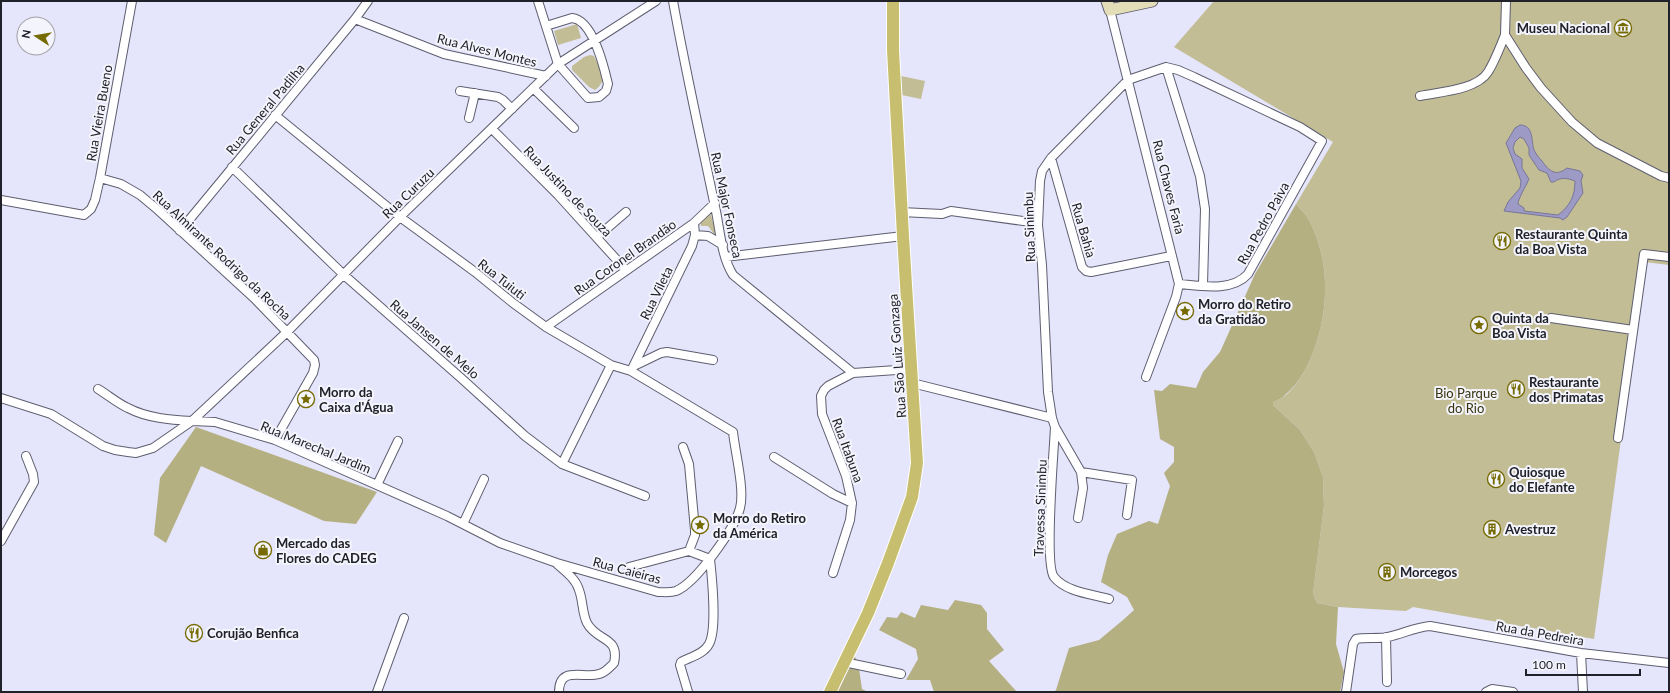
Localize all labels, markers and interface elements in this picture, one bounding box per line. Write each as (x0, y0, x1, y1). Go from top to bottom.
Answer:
north arrow (16, 16, 56, 56)
museum icon: Museu Nacional (1613, 18, 1633, 38)
place label: Museu Nacional (1517, 20, 1610, 36)
text: N (18, 28, 33, 39)
street label: Rua Alves Montes (435, 30, 539, 70)
street label: Rua General Padilha (222, 60, 308, 158)
street label: Rua Vieira Bueno (83, 63, 115, 163)
street label: Rua Chaves Faria (1150, 138, 1188, 236)
street label: Rua Justino de Souza (521, 142, 615, 240)
street label: Rua Major Fonseca (708, 150, 746, 260)
street label: Rua Curuzu (379, 164, 437, 222)
street label: Rua Pedro Paiva (1234, 179, 1292, 267)
street label: Rua Almirante Rodrigo da Rocha (150, 187, 294, 323)
street label: Rua Sinimbu (1020, 191, 1038, 263)
street label: Rua Bahia (1069, 201, 1099, 259)
street label: Rua Coronel Brandão (571, 216, 679, 298)
place label: Restaurante Quinta da Boa Vista (1515, 226, 1628, 257)
restaurant icon: Restaurante Quinta da Boa Vista (1492, 231, 1512, 251)
street label: Rua Tuiuti (475, 255, 529, 303)
street label: Rua Vileta (636, 264, 676, 322)
street label: Rua São Luiz Gonzaga (885, 293, 909, 419)
street label: Rua Jansen de Melo (387, 296, 483, 382)
place label: Morro do Retiro da Gratidão (1198, 296, 1292, 327)
place icon: Morro do Retiro da Gratidão (1175, 301, 1195, 321)
place label: Quinta da Boa Vista (1492, 310, 1549, 341)
place icon: Quinta da Boa Vista (1469, 315, 1489, 335)
place label: Restaurante dos Primatas (1529, 374, 1604, 405)
restaurant icon: Restaurante dos Primatas (1506, 379, 1526, 399)
place label: Morro da Caixa d'Água (319, 384, 393, 415)
park label: Bio Parque do Rio (1435, 385, 1497, 416)
place icon: Morro da Caixa d'Água (296, 389, 316, 409)
street label: Rua Itabuna (829, 415, 867, 485)
street label: Rua Marechal Jardim (258, 418, 374, 476)
street label: Travessa Sinimbu (1030, 459, 1050, 557)
place label: Quiosque do Elefante (1509, 464, 1575, 495)
restaurant icon: Quiosque do Elefante (1486, 469, 1506, 489)
place label: Morro do Retiro da América (713, 510, 807, 541)
place icon: Morro do Retiro da América (690, 515, 710, 535)
building icon: Avestruz (1482, 519, 1502, 539)
place label: Avestruz (1504, 521, 1556, 537)
place label: Mercado das Flores do CADEG (276, 535, 377, 566)
shop icon: Mercado das Flores do CADEG (253, 540, 273, 560)
street label: Rua Caieiras (591, 553, 663, 587)
building icon: Morcegos (1377, 562, 1397, 582)
place label: Morcegos (1400, 564, 1458, 580)
street label: Rua da Pedreira (1495, 617, 1585, 649)
restaurant icon: Corujão Benfica (184, 623, 204, 643)
place label: Corujão Benfica (207, 625, 299, 641)
scale bar (1526, 651, 1640, 677)
text: 100 m (1532, 657, 1566, 672)

